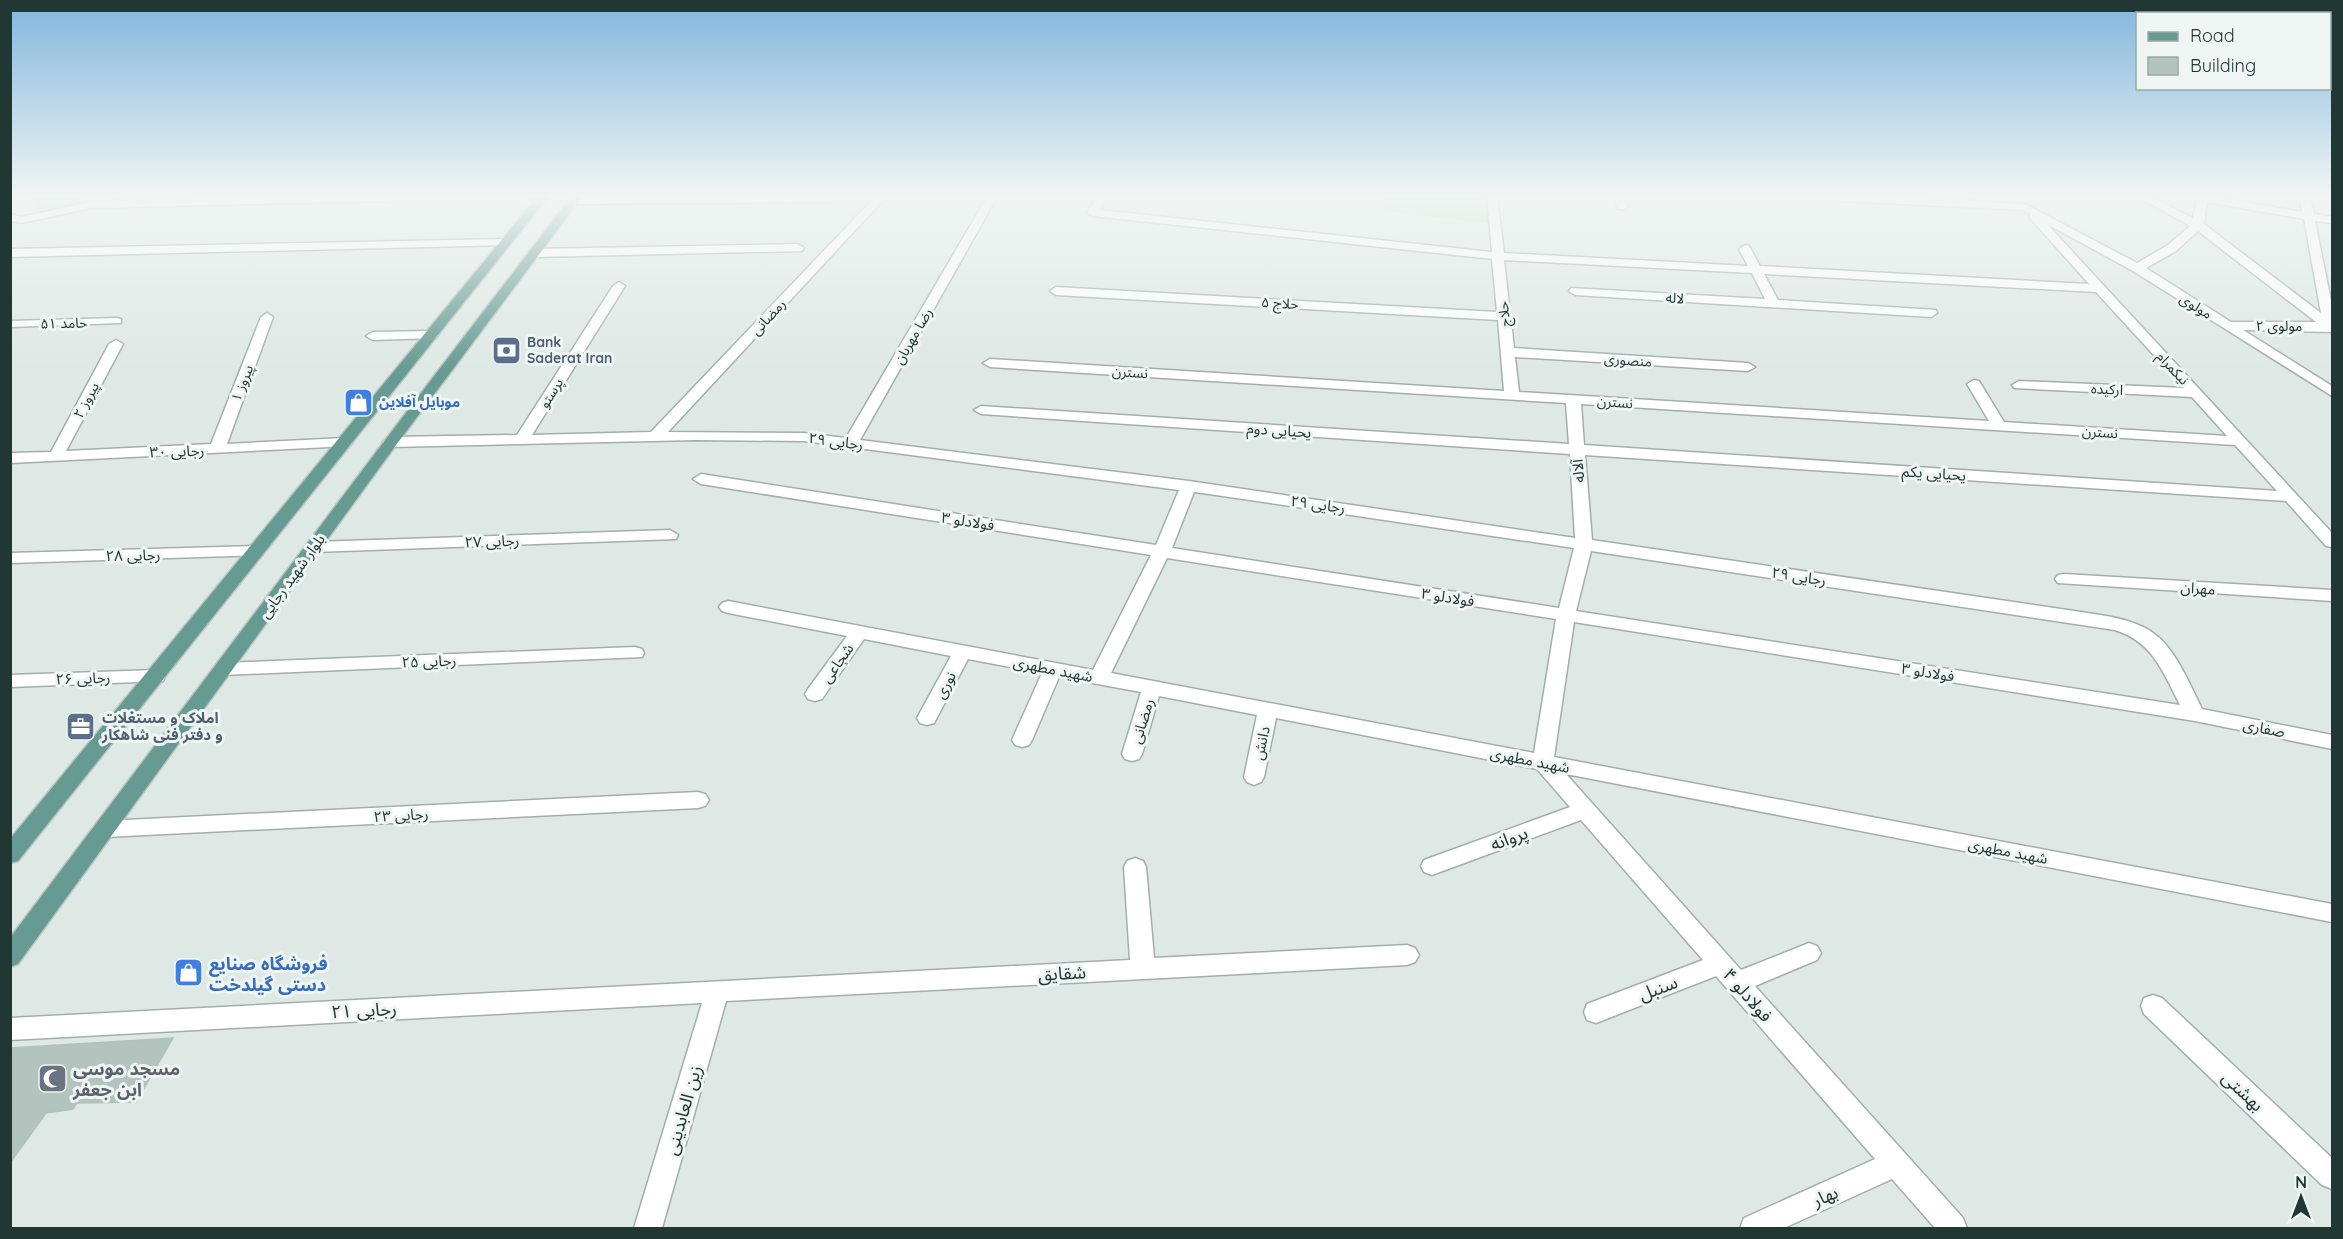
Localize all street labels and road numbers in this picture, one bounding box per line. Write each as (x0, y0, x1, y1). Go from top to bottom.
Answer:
street label: لاله (1665, 288, 1685, 308)
street label: مولوی (2176, 289, 2216, 323)
street label: حلاج ۵ (1261, 293, 1299, 315)
street label: رمضانی (747, 295, 789, 339)
street label: حلاج (1494, 300, 1516, 328)
street label: رضا مهربان (890, 305, 936, 367)
street label: حامد ۵۱ (40, 314, 88, 332)
street label: مولوی ۲ (2256, 317, 2302, 335)
street label: نیکمرام (2151, 347, 2193, 390)
street label: منصوری (1604, 349, 1652, 371)
street label: پیروز ۱ (227, 362, 258, 404)
street label: نسترن (1111, 362, 1149, 382)
street label: پرستو (535, 375, 568, 412)
street label: پیروز ۲ (69, 379, 104, 422)
street label: ارکیده (2091, 379, 2123, 399)
street label: نسترن (1596, 392, 1634, 412)
street label: یحیایی دوم (1246, 418, 1312, 444)
street label: نسترن (2081, 422, 2119, 442)
street label: رجایی ۲۹ (808, 428, 864, 454)
street label: رجایی ۳۰ (149, 441, 205, 461)
street label: آلاله (1567, 458, 1588, 484)
street label: یحیایی یکم (1901, 461, 1967, 487)
street label: رجایی ۲۹ (1289, 491, 1347, 517)
street label: فولادلو ۳ (940, 507, 996, 535)
street label: بلوار شهید رجایی (255, 530, 329, 622)
street label: رجایی ۲۷ (464, 531, 520, 551)
street label: رجایی ۲۸ (105, 545, 161, 565)
street label: رجایی ۲۹ (1770, 562, 1828, 590)
street label: مهران (2180, 577, 2216, 599)
street label: فولادلو ۳ (1420, 583, 1476, 611)
street label: شجاعی (817, 639, 858, 687)
street label: رجایی ۲۵ (401, 651, 457, 671)
street label: شهید مطهری (1012, 652, 1095, 686)
street label: فولادلو ۳ (1900, 658, 1956, 686)
street label: رجایی ۲۶ (55, 668, 111, 688)
street label: نوری (930, 668, 960, 702)
street label: رمضانی (1126, 696, 1158, 746)
street label: صفاری (2241, 715, 2287, 741)
street label: دانش (1248, 724, 1274, 762)
street label: شهید مطهری (1489, 743, 1572, 777)
street label: رجایی ۲۳ (373, 804, 429, 826)
street label: پروانه (1487, 821, 1531, 856)
street label: شهید مطهری (1967, 834, 2050, 868)
street label: شقایق (1037, 960, 1087, 986)
street label: فولادلو ۴ (1718, 963, 1778, 1027)
street label: سنبل (1635, 970, 1681, 1006)
street label: رجایی ۲۱ (331, 997, 397, 1023)
street label: زین العابدینی (659, 1062, 707, 1158)
street label: بهشتی (2217, 1066, 2269, 1116)
street label: بهار (1808, 1180, 1841, 1212)

